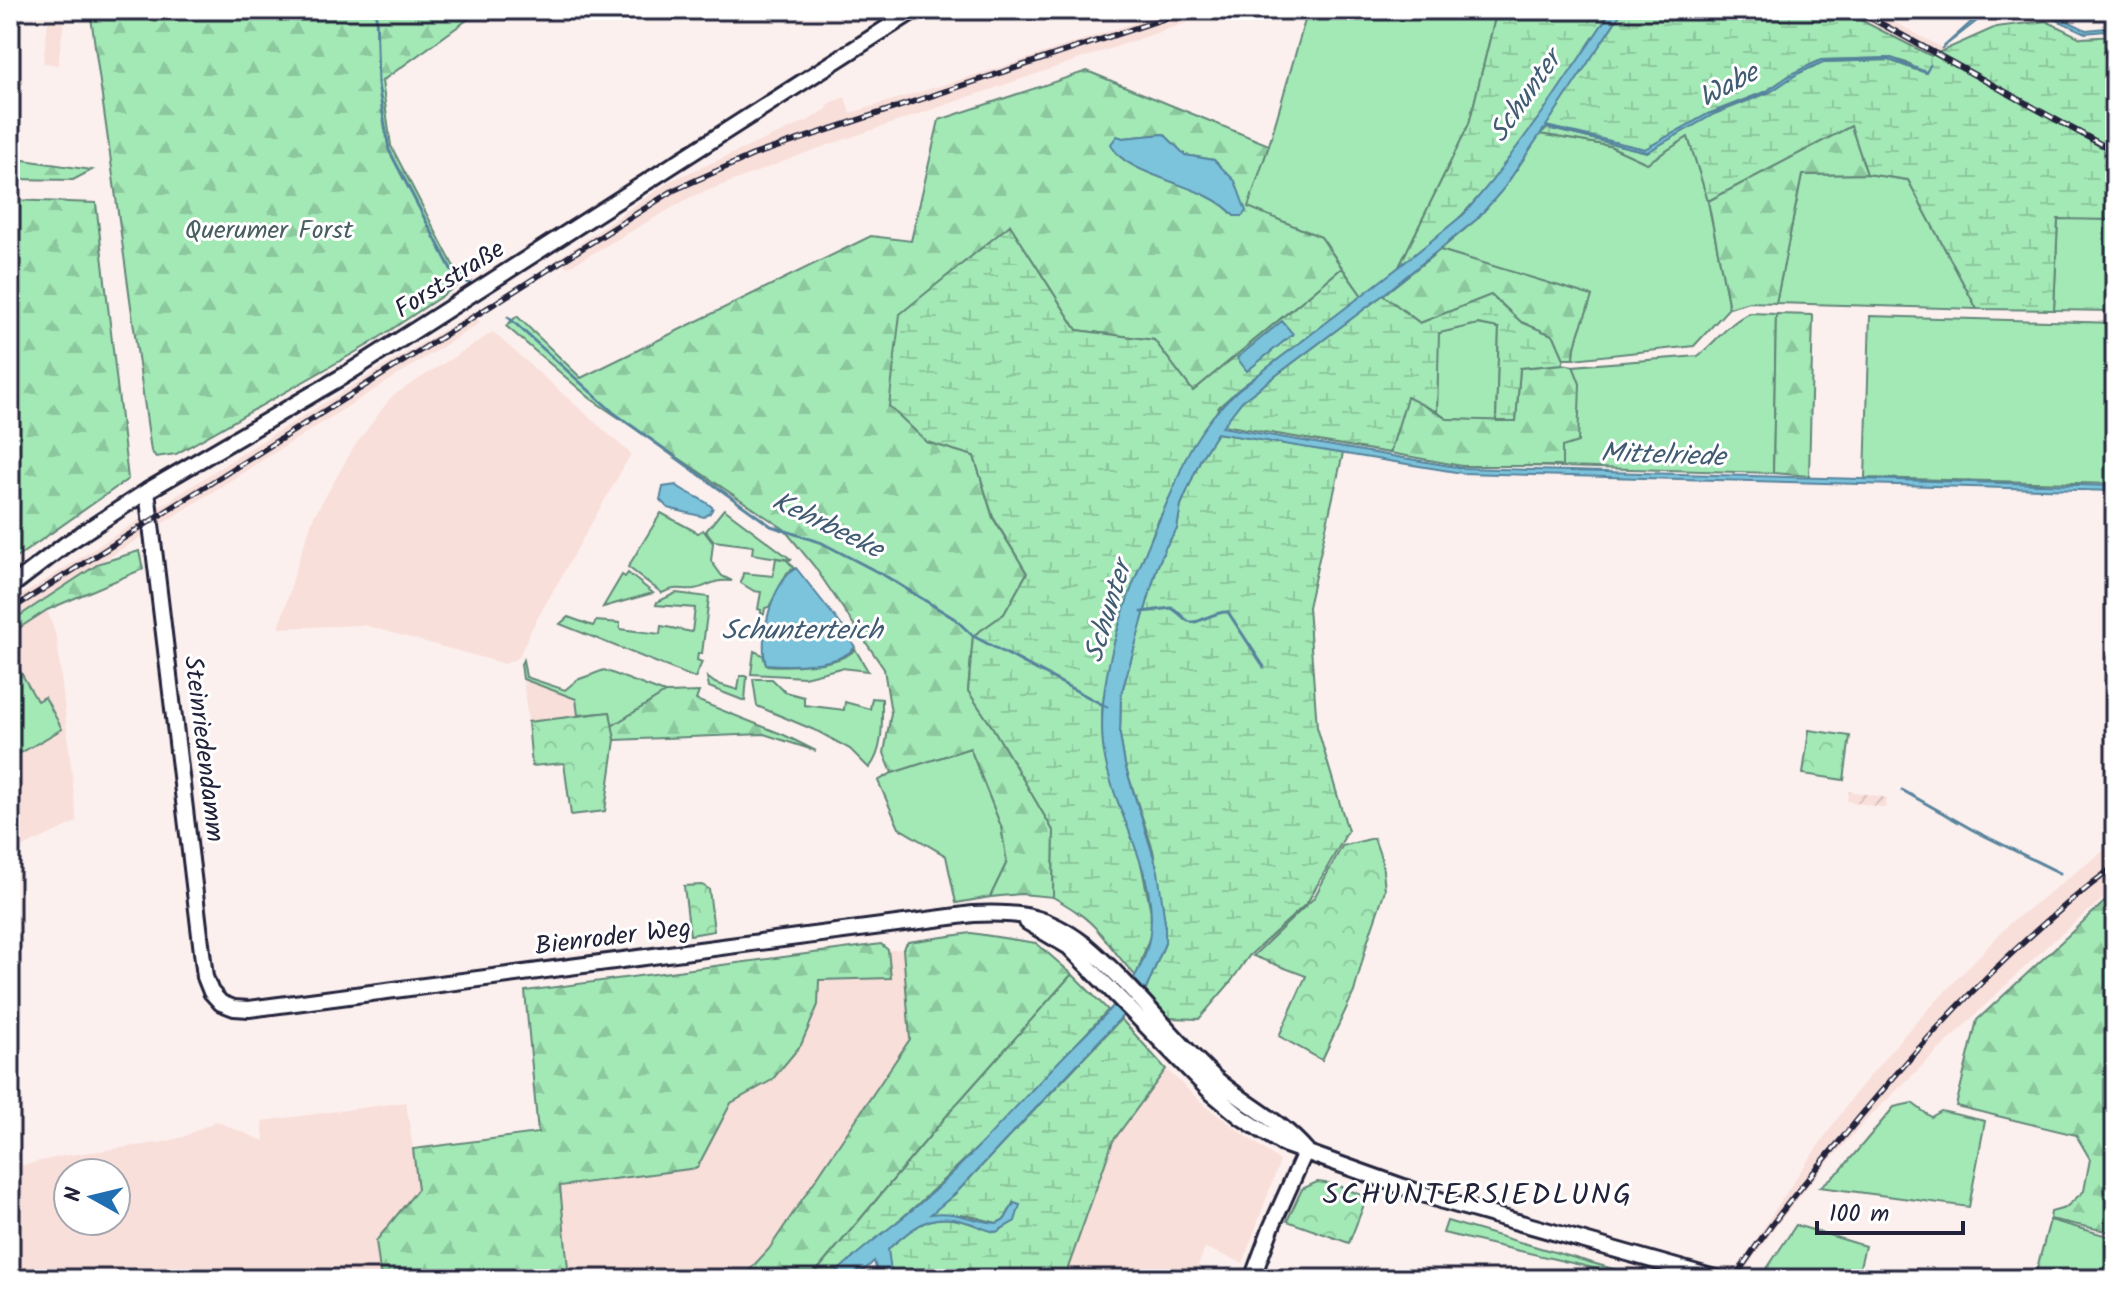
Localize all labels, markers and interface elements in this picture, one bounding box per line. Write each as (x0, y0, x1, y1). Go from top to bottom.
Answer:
water label: Schunter (1478, 37, 1577, 152)
water label: Wabe (1691, 50, 1769, 121)
park label: Querumer Forst (185, 210, 354, 252)
street label: Forststraße (386, 229, 514, 331)
water label: Mittelriede (1600, 431, 1729, 481)
water label: Kehrbeeke (764, 480, 893, 573)
water label: Schunter (1072, 550, 1147, 668)
water label: Schunterteich (721, 609, 884, 654)
street label: Steinriedendamm (171, 654, 235, 844)
street label: Bienroder Weg (533, 908, 693, 968)
north arrow (52, 1157, 132, 1237)
district label: SCHUNTERSIEDLUNG (1323, 1172, 1633, 1220)
text: N (56, 1185, 93, 1204)
scale bar (1817, 1185, 1963, 1235)
text: 100 m (1829, 1195, 1889, 1234)

